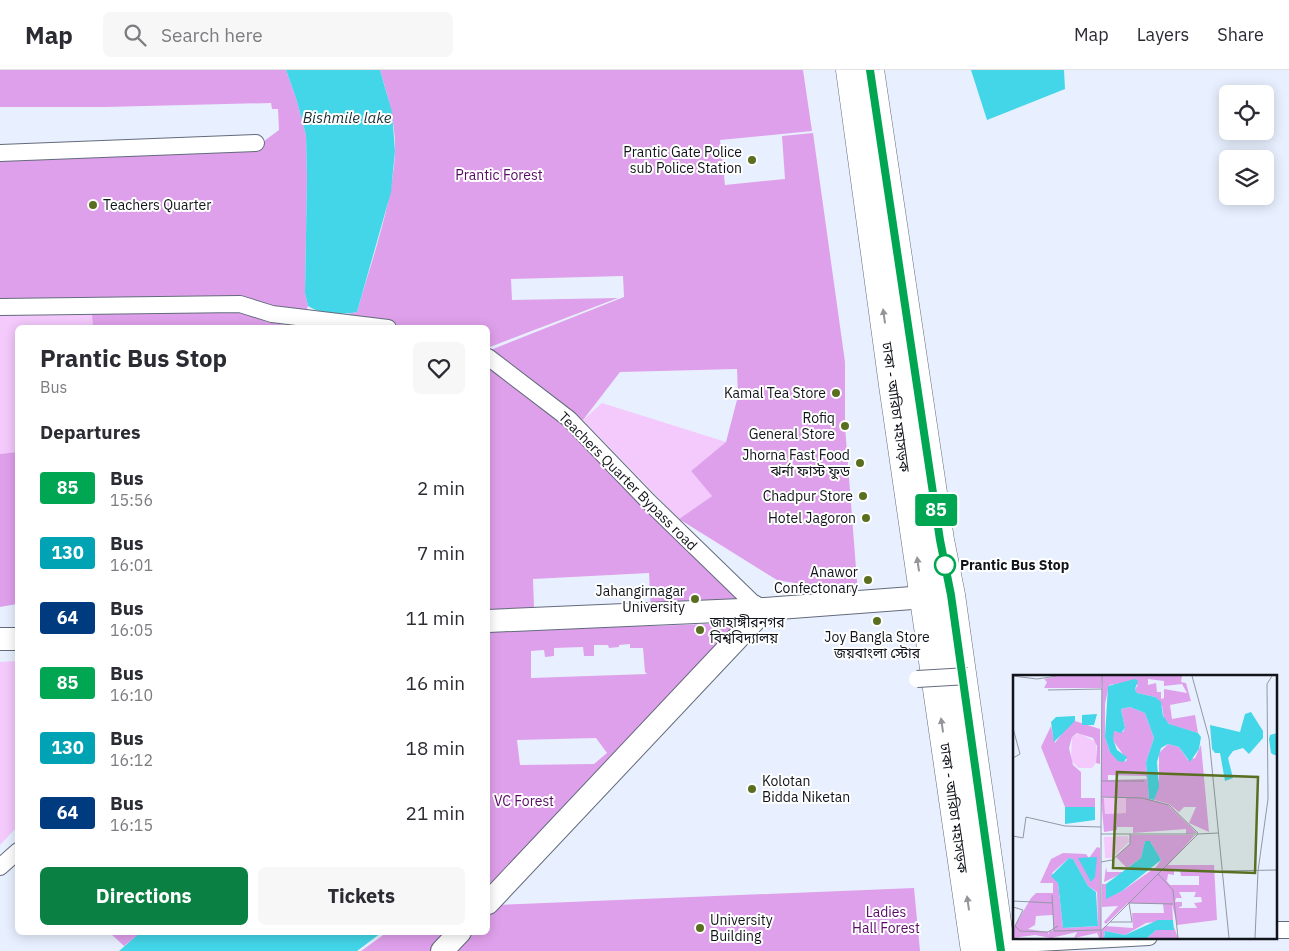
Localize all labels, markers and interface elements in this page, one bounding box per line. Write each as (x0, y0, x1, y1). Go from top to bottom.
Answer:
search box (103, 12, 453, 57)
text: Map (25, 19, 73, 51)
icon: search (121, 21, 149, 49)
text: Search here (161, 23, 263, 47)
text: Map (1074, 23, 1109, 46)
text: Layers (1137, 23, 1189, 46)
text: Share (1217, 23, 1264, 46)
map controls (1219, 85, 1274, 205)
button: locate (1219, 85, 1274, 140)
water label: Bishmile lake (303, 108, 392, 127)
place label: Prantic Gate Police sub Police Station (623, 143, 742, 177)
button: layers (1219, 150, 1274, 205)
marker: Prantic Gate Police sub Police Station (746, 154, 758, 166)
park label: Prantic Forest (455, 166, 543, 184)
place label: Teachers Quarter (103, 196, 211, 214)
marker: Teachers Quarter (87, 199, 99, 211)
one-way arrow (879, 308, 887, 324)
street label: ঢাকা - আরিচা মহাসড়ক (878, 340, 914, 474)
text: Prantic Bus Stop (40, 342, 227, 374)
button: heart (413, 342, 465, 394)
text: Bus (40, 377, 67, 397)
place label: Kamal Tea Store (724, 384, 826, 402)
marker: Kamal Tea Store (830, 387, 842, 399)
street label: Teachers Quarter Bypass road (555, 408, 701, 554)
place label: Rofiq General Store (749, 409, 835, 443)
text: Departures (40, 420, 140, 444)
marker: Rofiq General Store (839, 420, 851, 432)
place label: Jhorna Fast Food ঝর্না ফাস্ট ফুড (742, 446, 851, 480)
marker: Jhorna Fast Food ঝর্না ফাস্ট ফুড (854, 457, 866, 469)
text: Bus (110, 466, 144, 490)
text: 85 (57, 476, 78, 499)
text: 2 min (417, 476, 465, 500)
place label: Chadpur Store (763, 487, 853, 505)
text: 15:56 (110, 490, 153, 510)
marker: Chadpur Store (857, 490, 869, 502)
line badge: 85 (914, 494, 958, 526)
text: 85 (925, 498, 947, 521)
place label: Hotel Jagoron (768, 509, 856, 527)
marker: Hotel Jagoron (860, 512, 872, 524)
text: Bus (110, 531, 144, 555)
text: 130 (51, 541, 84, 564)
text: 7 min (417, 541, 465, 565)
marker: Prantic Bus Stop (934, 554, 956, 576)
text: 16:01 (110, 555, 153, 575)
one-way arrow (914, 556, 922, 572)
place label: Prantic Bus Stop (960, 556, 1069, 574)
place label: Anawor Confectonary (774, 563, 858, 597)
marker: Anawor Confectonary (862, 574, 874, 586)
place label: Jahangirnagar University (596, 582, 685, 616)
marker: Jahangirnagar University (689, 593, 701, 605)
text: Bus (110, 596, 144, 620)
text: 64 (57, 606, 78, 629)
text: 11 min (406, 606, 465, 630)
place label: জাহাঙ্গীরনগর বিশ্ববিদ্যালয় (709, 613, 785, 647)
marker: Joy Bangla Store জয়বাংলা স্টোর (871, 615, 883, 627)
text: 16:05 (110, 620, 153, 640)
marker: জাহাঙ্গীরনগর বিশ্ববিদ্যালয় (694, 624, 706, 636)
place label: Joy Bangla Store জয়বাংলা স্টোর (824, 628, 930, 662)
text: Bus (110, 661, 144, 685)
text: 85 (57, 671, 78, 694)
text: 16 min (406, 671, 465, 695)
inset map (1013, 675, 1276, 938)
text: 16:10 (110, 685, 153, 705)
one-way arrow (938, 716, 946, 732)
text: Bus (110, 726, 144, 750)
text: 130 (51, 736, 84, 759)
text: 18 min (406, 736, 465, 760)
street label: ঢাকা - আরিচা মহাসড়ক (936, 741, 972, 875)
text: 16:12 (110, 750, 153, 770)
place label: Kolotan Bidda Niketan (762, 772, 850, 806)
marker: Kolotan Bidda Niketan (746, 783, 758, 795)
text: Bus (110, 791, 144, 815)
park label: VC Forest (494, 792, 554, 810)
text: 64 (57, 801, 78, 824)
text: 21 min (406, 801, 465, 825)
text: 16:15 (110, 815, 153, 835)
button: Directions (40, 867, 248, 925)
button: Tickets (258, 867, 465, 925)
one-way arrow (964, 894, 972, 910)
park label: Ladies Hall Forest (852, 903, 920, 937)
place label: University Building (710, 911, 773, 945)
marker: University Building (694, 922, 706, 934)

